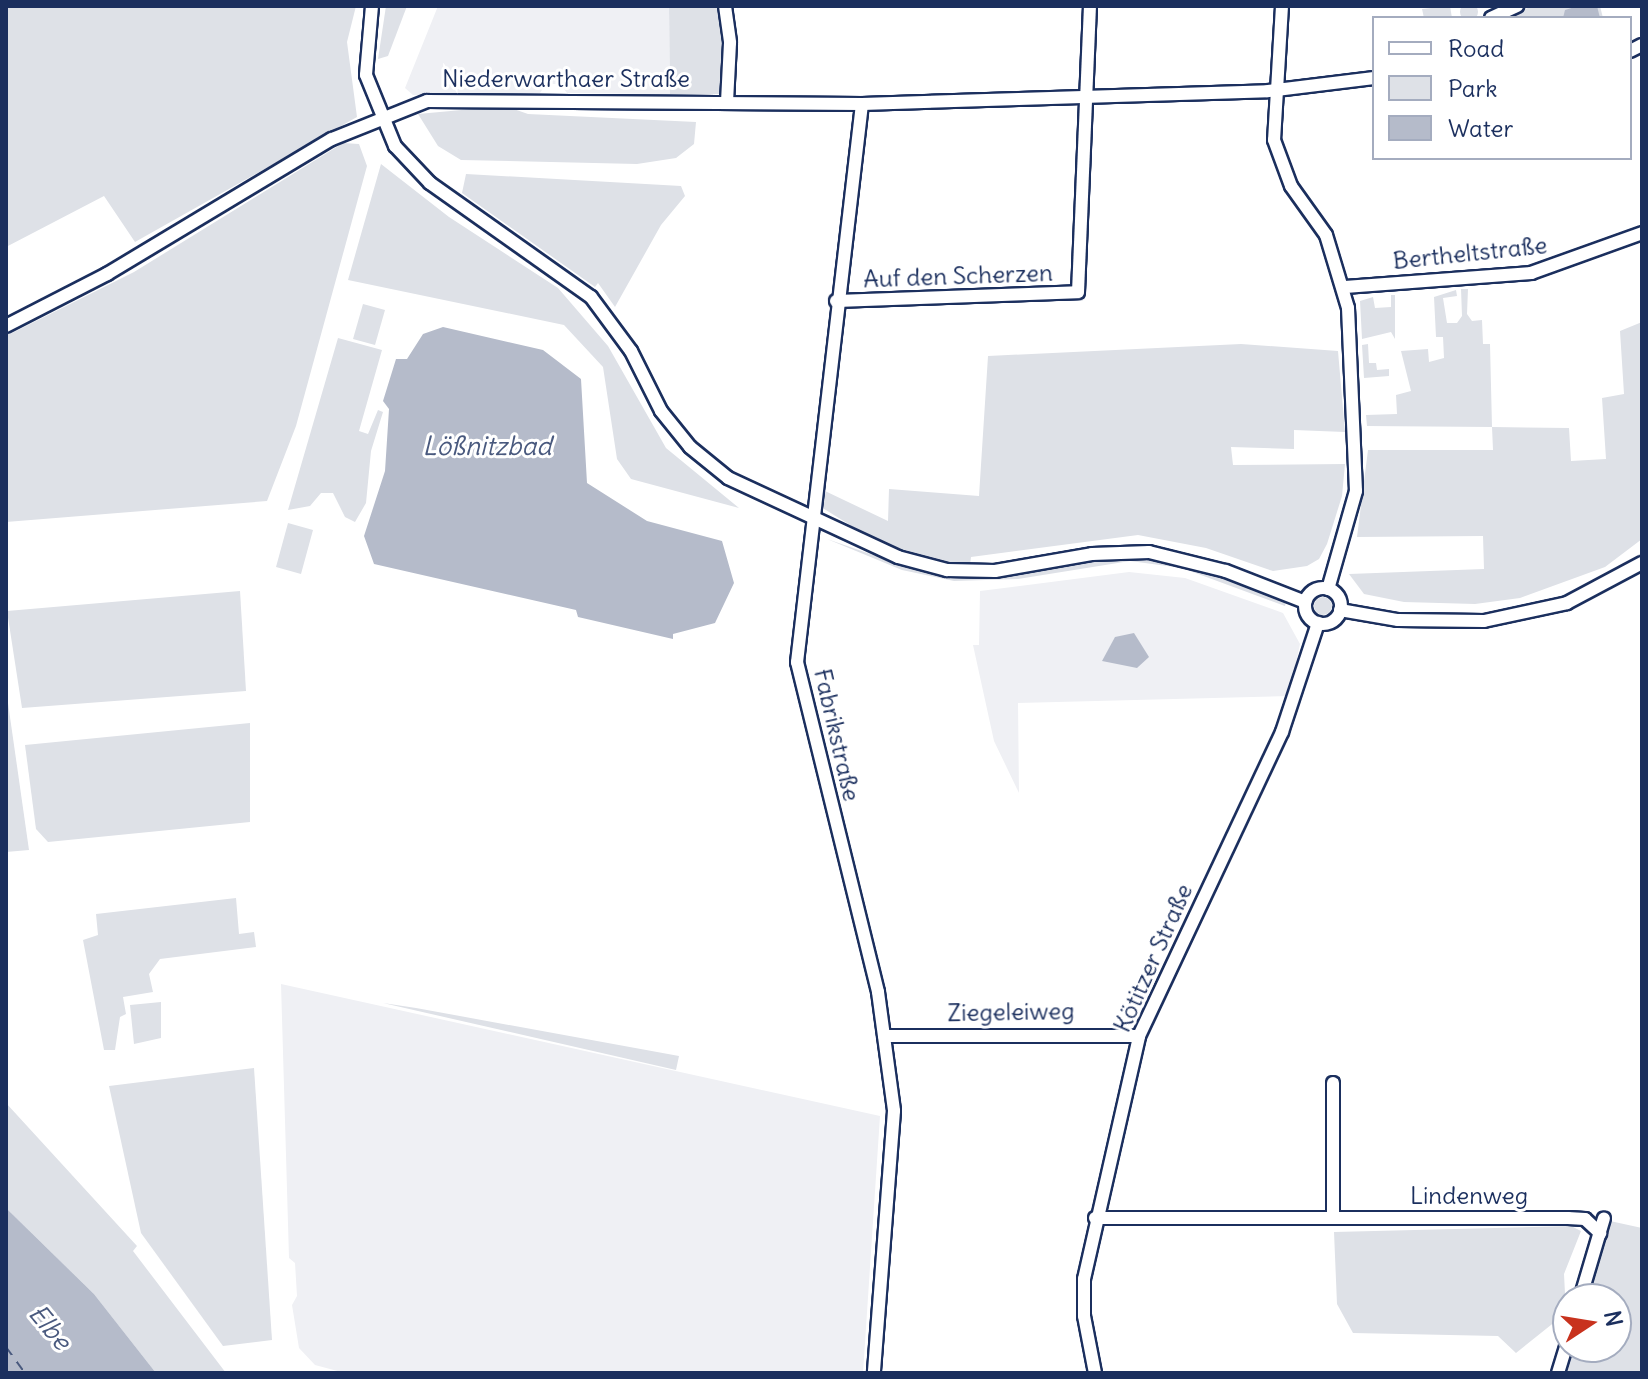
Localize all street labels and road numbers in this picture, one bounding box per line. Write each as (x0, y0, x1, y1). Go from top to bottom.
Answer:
street label: Niederwarthaer Straße (442, 65, 690, 93)
street label: Bertheltstraße (1391, 231, 1549, 275)
street label: Auf den Scherzen (863, 258, 1053, 294)
street label: Fabrikstraße (808, 666, 866, 804)
street label: Kötitzer Straße (1107, 879, 1199, 1037)
street label: Ziegeleiweg (947, 996, 1075, 1028)
street label: Lindenweg (1410, 1182, 1528, 1210)

